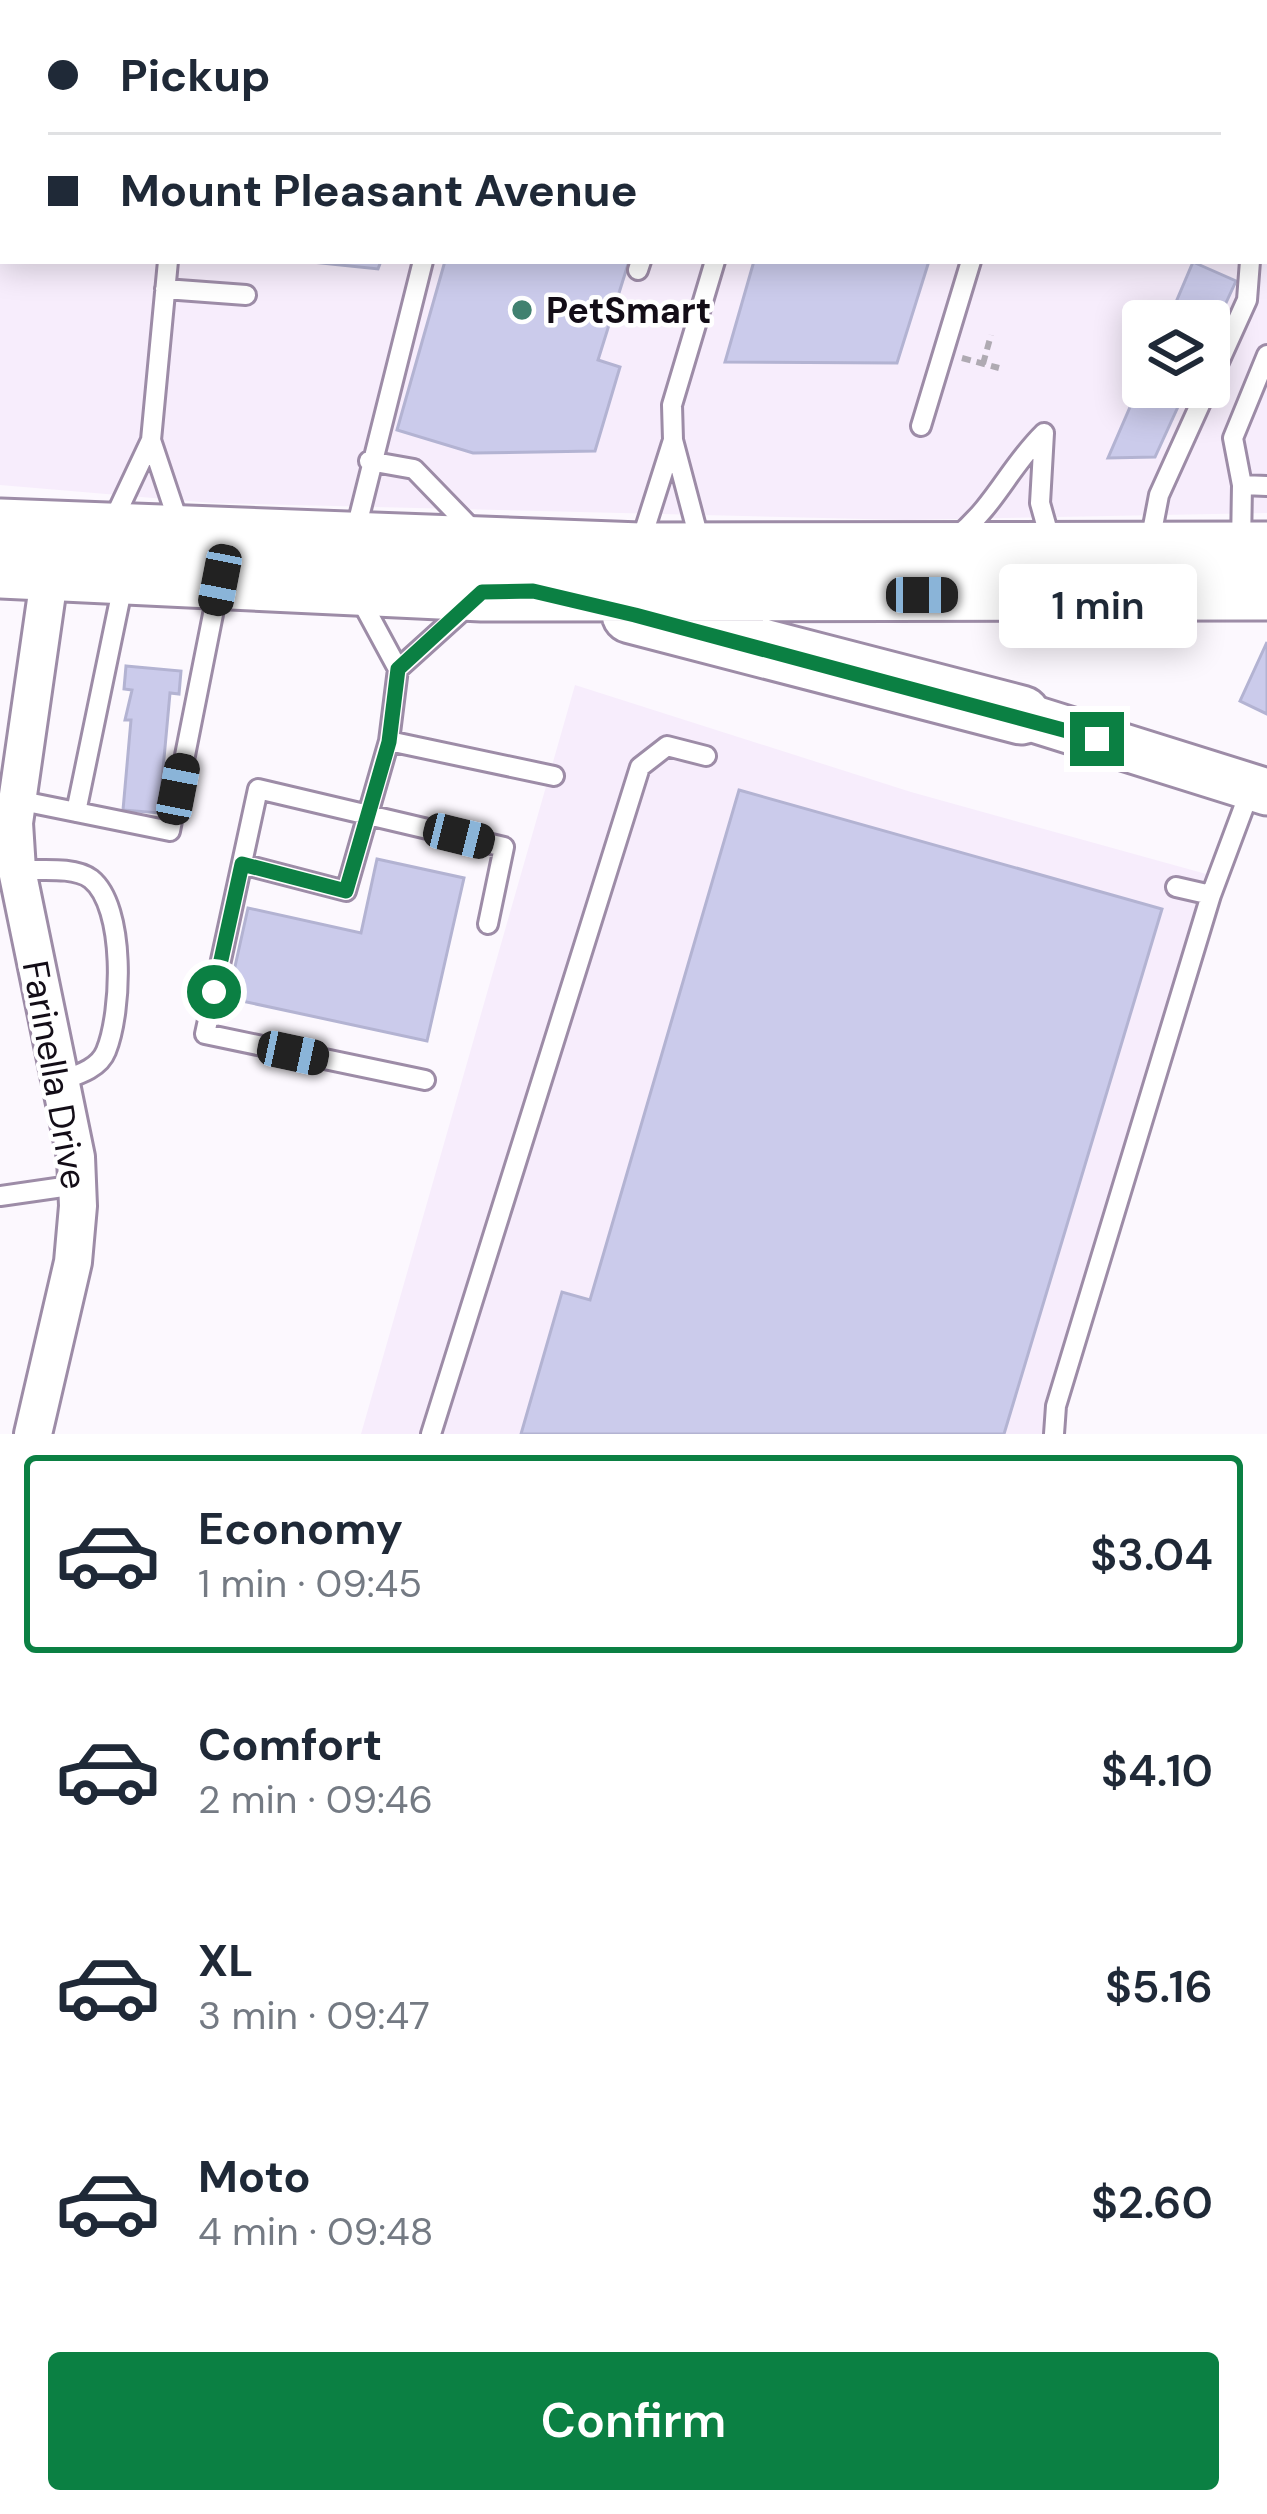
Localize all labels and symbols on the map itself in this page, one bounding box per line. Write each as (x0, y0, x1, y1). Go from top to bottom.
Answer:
place label: PetSmart (546, 287, 711, 334)
marker: PetSmart (509, 297, 535, 323)
car (195, 541, 245, 619)
callout: 1 min (998, 565, 1196, 649)
car (886, 577, 958, 613)
route end (1070, 712, 1124, 766)
car (153, 750, 203, 828)
car (420, 810, 498, 862)
street label: Farinella Drive (12, 957, 98, 1193)
route start (187, 965, 241, 1019)
car (254, 1028, 332, 1078)

